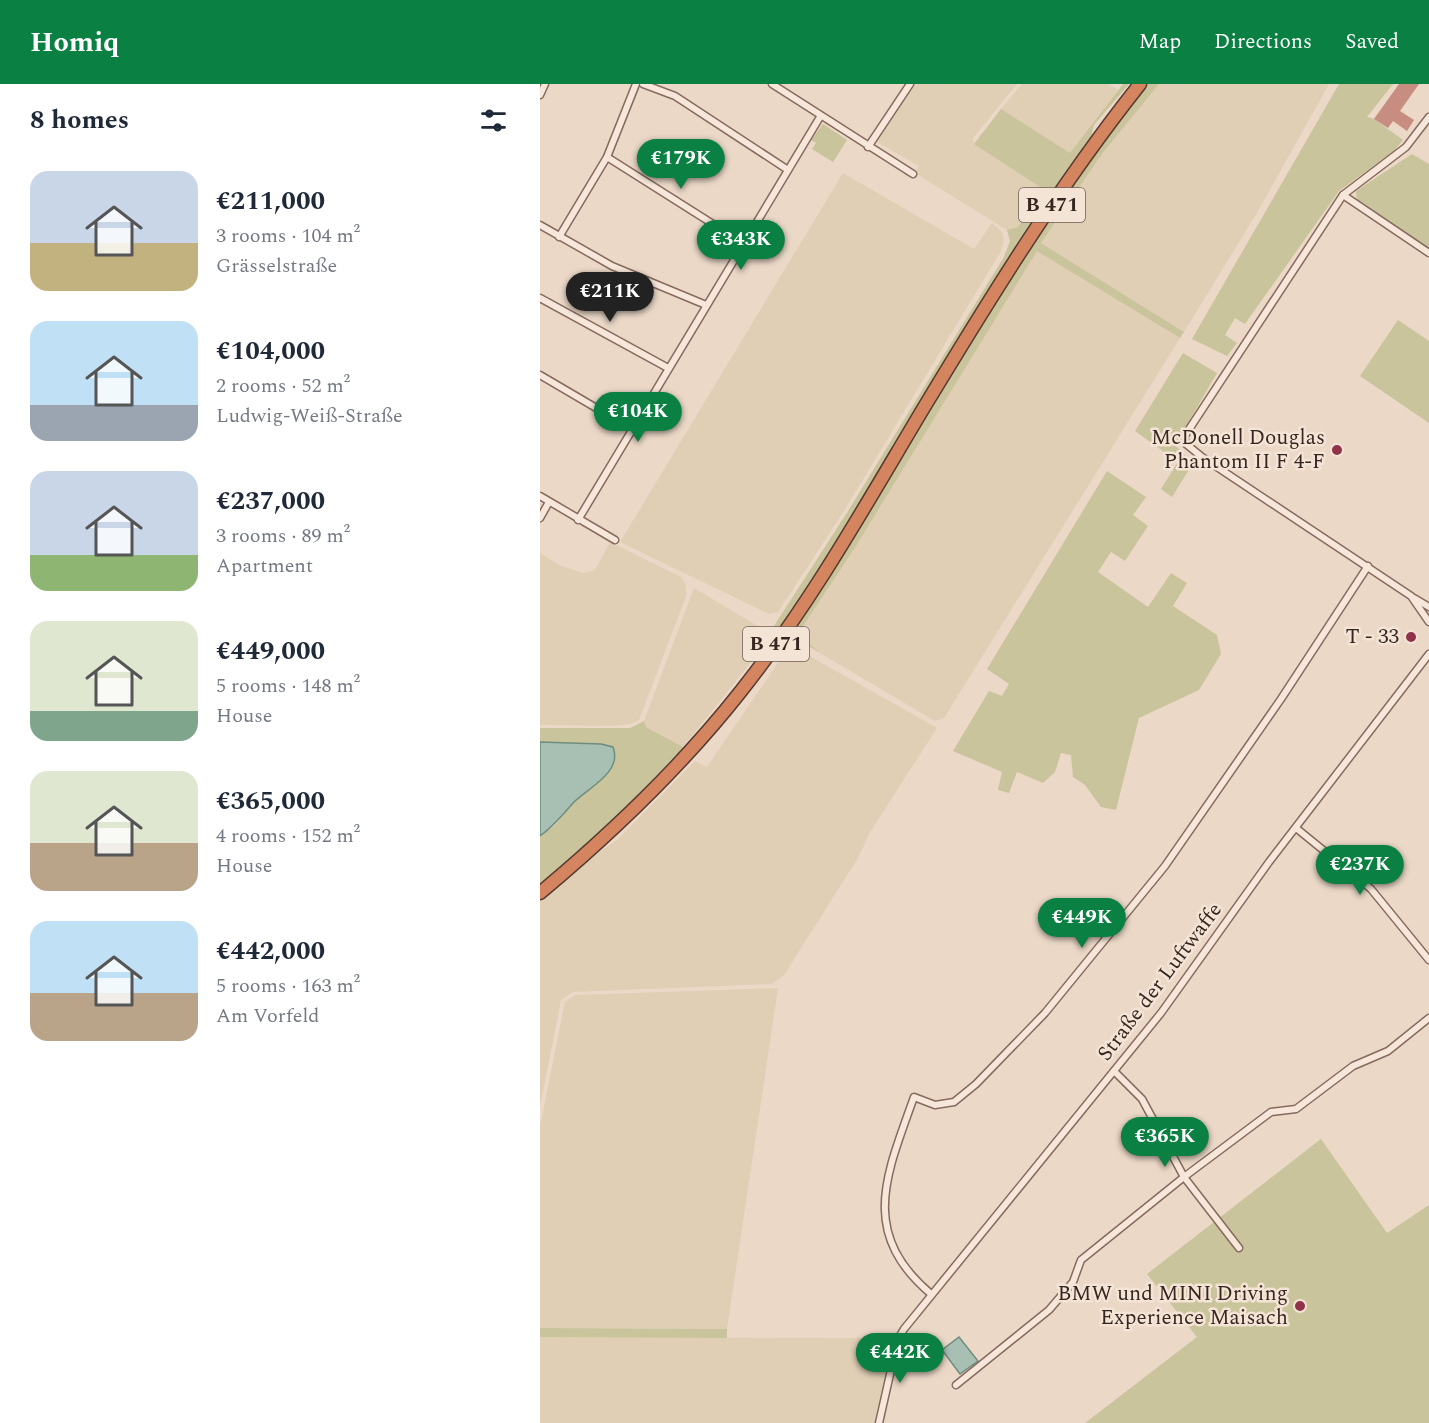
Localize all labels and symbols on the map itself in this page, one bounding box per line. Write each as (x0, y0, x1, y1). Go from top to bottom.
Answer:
pin: €179K (639, 139, 723, 190)
road number: B 471 (1019, 188, 1085, 222)
pin: €343K (699, 220, 783, 271)
pin: €211K (568, 272, 652, 323)
pin: €104K (596, 392, 680, 443)
place label: McDonell Douglas Phantom II F 4-F (1151, 422, 1325, 478)
marker: McDonell Douglas Phantom II F 4-F (1330, 443, 1344, 457)
place label: T - 33 (1345, 621, 1399, 653)
road number: B 471 (743, 627, 809, 661)
marker: T - 33 (1404, 630, 1418, 644)
pin: €237K (1318, 845, 1402, 896)
street label: Straße der Luftwaffe (1090, 896, 1230, 1068)
pin: €449K (1040, 898, 1124, 949)
pin: €365K (1123, 1117, 1207, 1168)
place label: BMW und MINI Driving Experience Maisach (1057, 1278, 1288, 1334)
marker: BMW und MINI Driving Experience Maisach (1293, 1299, 1307, 1313)
pin: €442K (858, 1333, 942, 1384)

